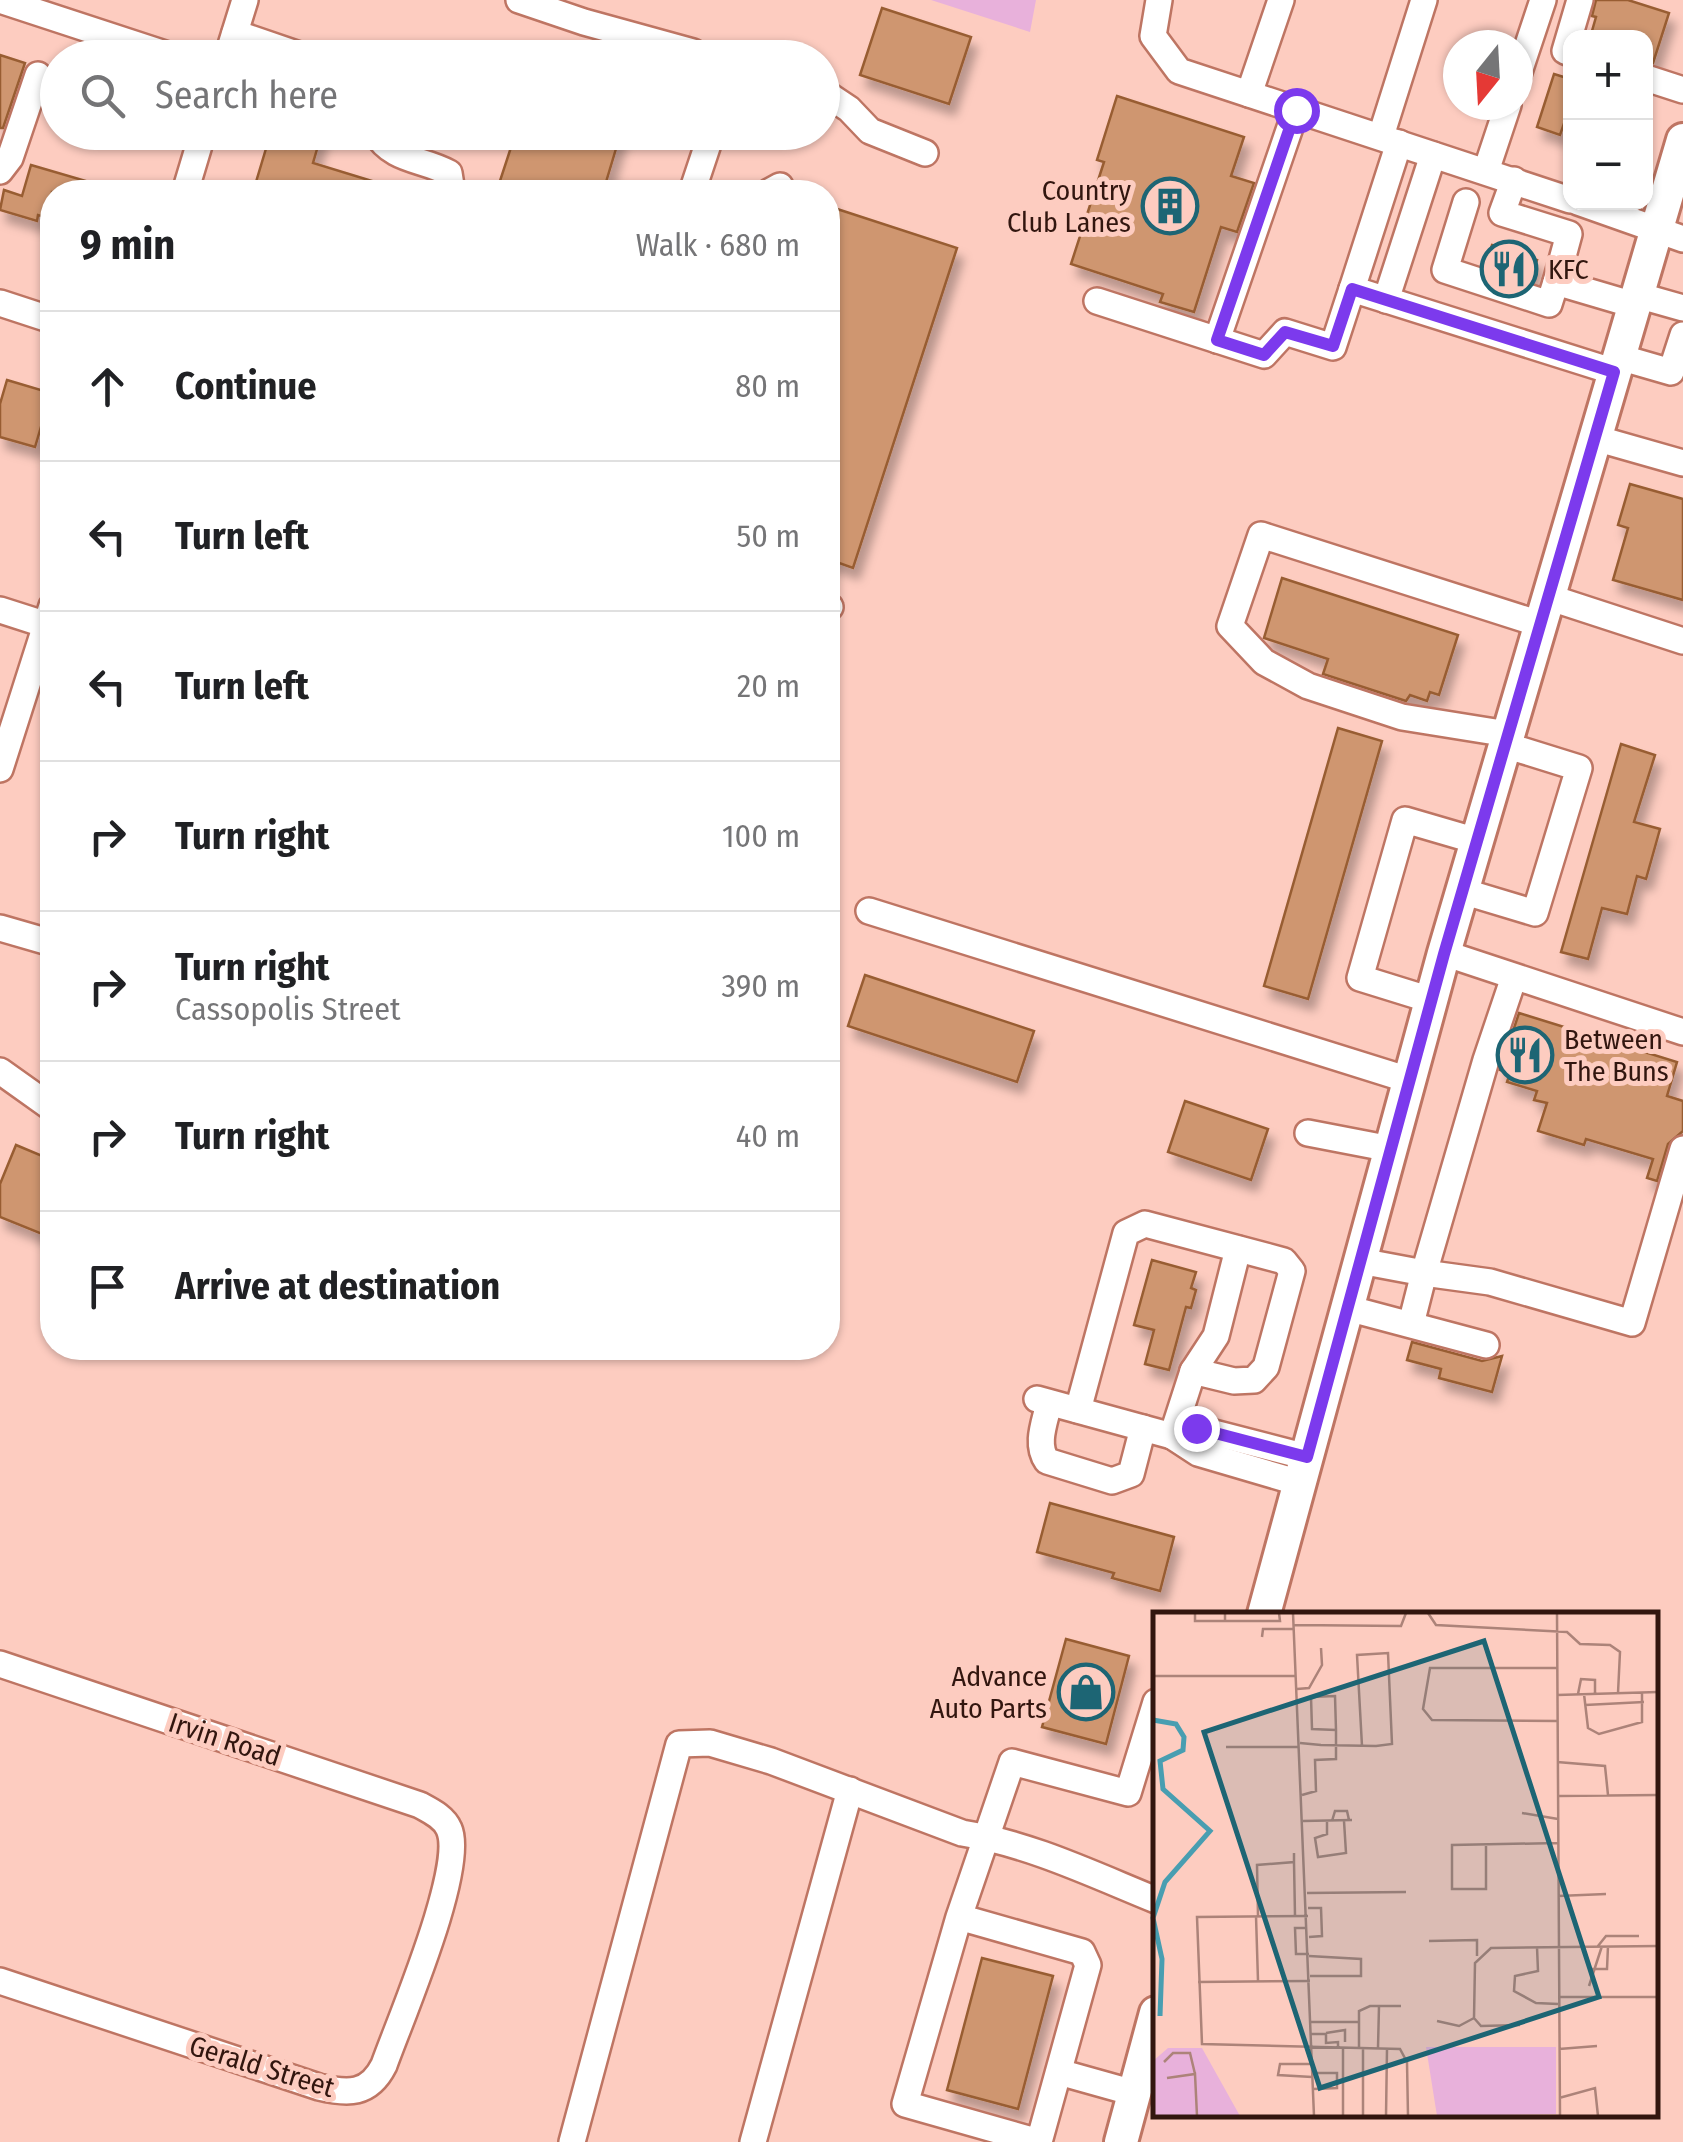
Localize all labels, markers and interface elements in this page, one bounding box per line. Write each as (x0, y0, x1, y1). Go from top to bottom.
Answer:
north arrow (1443, 30, 1533, 120)
map controls (1563, 30, 1653, 210)
button: + (1563, 30, 1653, 120)
search box (40, 40, 840, 150)
icon: search (75, 68, 130, 123)
text: Search here (155, 72, 338, 118)
route start (1274, 88, 1320, 134)
button: − (1563, 120, 1653, 210)
place label: Country Club Lanes (1007, 174, 1132, 239)
building icon: Country Club Lanes (1140, 176, 1200, 236)
text: 9 min (80, 220, 175, 270)
text: Walk · 680 m (636, 226, 800, 264)
restaurant icon: KFC (1479, 239, 1539, 299)
place label: KFC (1548, 253, 1589, 286)
icon: ahead (80, 359, 135, 414)
text: Continue (175, 363, 316, 409)
text: 80 m (735, 367, 800, 405)
icon: left (80, 509, 135, 564)
text: Turn left (175, 513, 309, 559)
text: 50 m (737, 517, 800, 555)
icon: left (80, 659, 135, 714)
text: Turn left (175, 663, 309, 709)
text: 20 m (737, 667, 800, 705)
icon: right (80, 809, 135, 864)
text: Turn right (175, 813, 329, 859)
text: 100 m (722, 817, 800, 855)
text: Turn right (175, 944, 329, 990)
icon: right (80, 959, 135, 1014)
text: 390 m (722, 967, 800, 1005)
text: Cassopolis Street (175, 990, 400, 1028)
place label: Between The Buns (1564, 1023, 1669, 1088)
restaurant icon: Between The Buns (1495, 1025, 1555, 1085)
icon: right (80, 1109, 135, 1164)
text: Turn right (175, 1113, 329, 1159)
text: 40 m (736, 1117, 800, 1155)
icon: arrive (80, 1259, 135, 1314)
text: Arrive at destination (175, 1263, 500, 1309)
route end (1174, 1406, 1220, 1452)
inset map (1153, 1612, 1658, 2117)
place label: Advance Auto Parts (930, 1660, 1047, 1725)
shop icon: Advance Auto Parts (1056, 1662, 1116, 1722)
street label: Irvin Road (165, 1706, 285, 1773)
street label: Gerald Street (185, 2029, 339, 2104)

